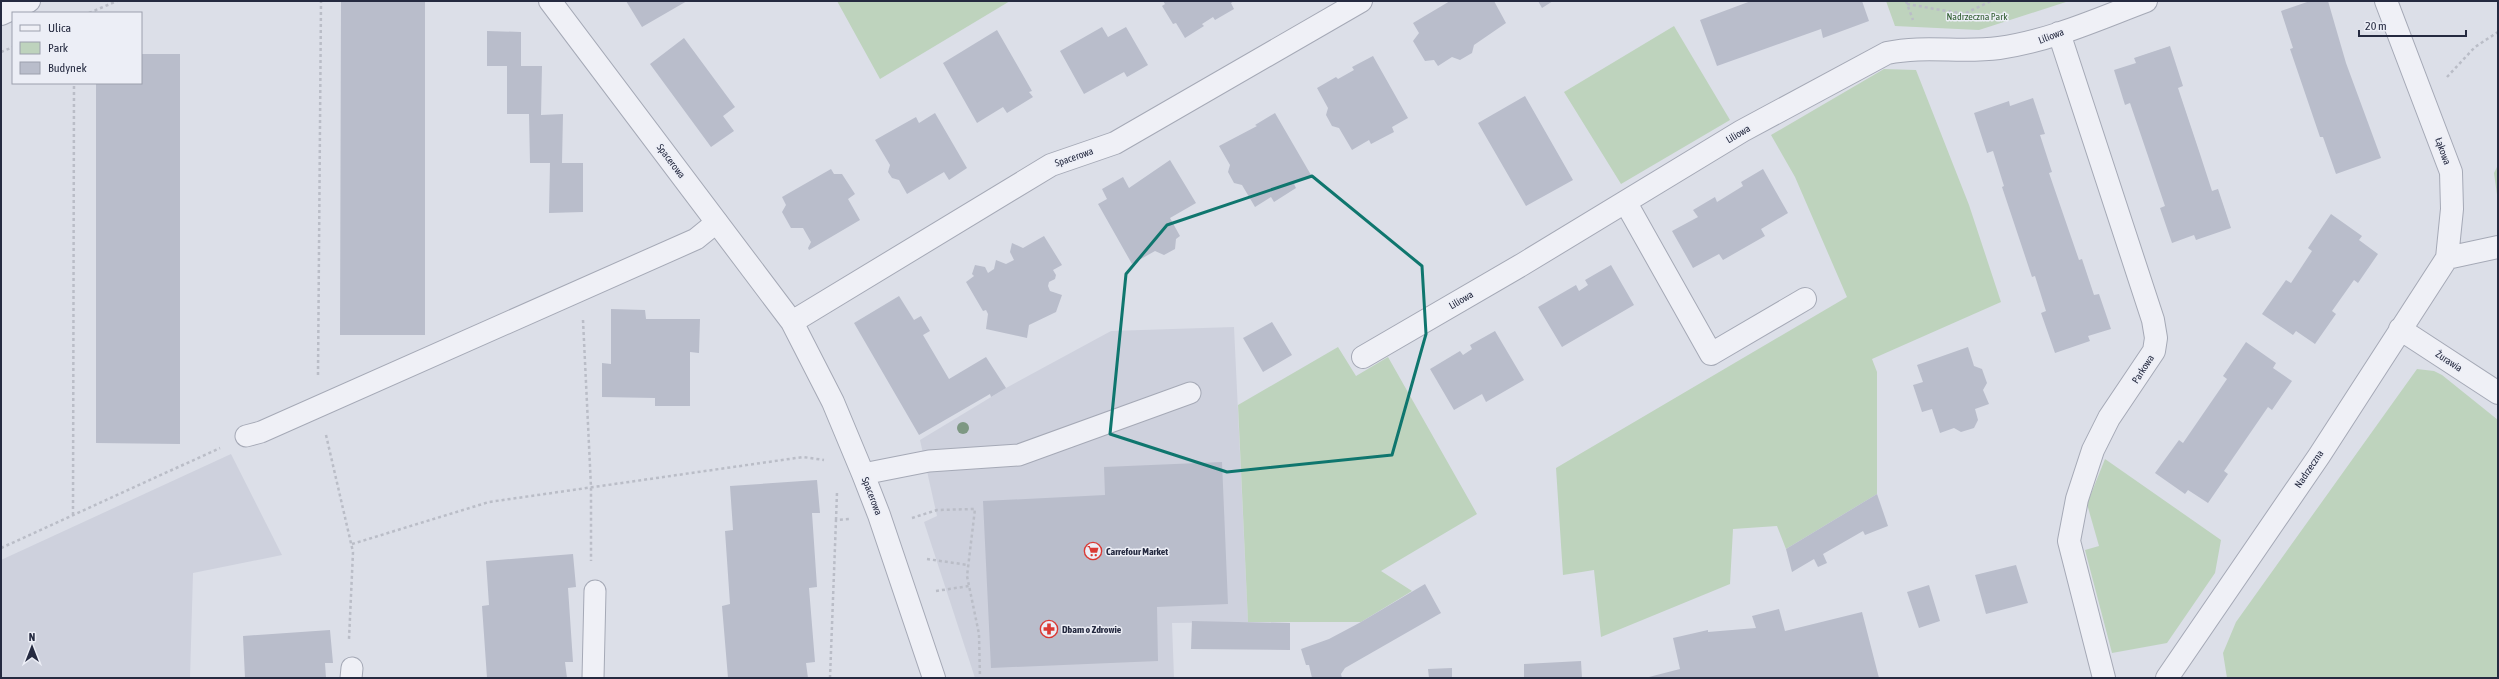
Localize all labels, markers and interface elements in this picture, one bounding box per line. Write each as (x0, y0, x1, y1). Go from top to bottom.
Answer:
park label: Nadrzeczna Park (1946, 11, 2008, 22)
legend (12, 12, 142, 84)
scale bar (2359, 12, 2466, 38)
text: 20 m (2365, 19, 2387, 33)
text: Ulica (48, 21, 71, 35)
street label: Liliowa (2037, 26, 2066, 46)
text: Park (48, 41, 69, 55)
text: Budynek (48, 61, 87, 75)
street label: Liliowa (1724, 123, 1752, 145)
street label: Łąkowa (2433, 136, 2453, 166)
street label: Spacerowa (655, 142, 688, 181)
street label: Spacerowa (1053, 145, 1095, 169)
street label: Liliowa (1447, 289, 1475, 311)
street label: Żurawia (2434, 348, 2465, 374)
street label: Parkowa (2130, 352, 2156, 385)
street label: Nadrzeczna (2292, 448, 2326, 490)
street label: Spacerowa (860, 475, 884, 517)
supermarket icon: Carrefour Market (1083, 541, 1103, 561)
place label: Carrefour Market (1106, 546, 1168, 557)
pharmacy icon: Dbam o Zdrowie (1039, 619, 1059, 639)
place label: Dbam o Zdrowie (1062, 624, 1122, 635)
north arrow (12, 627, 52, 667)
text: N (29, 631, 35, 643)

